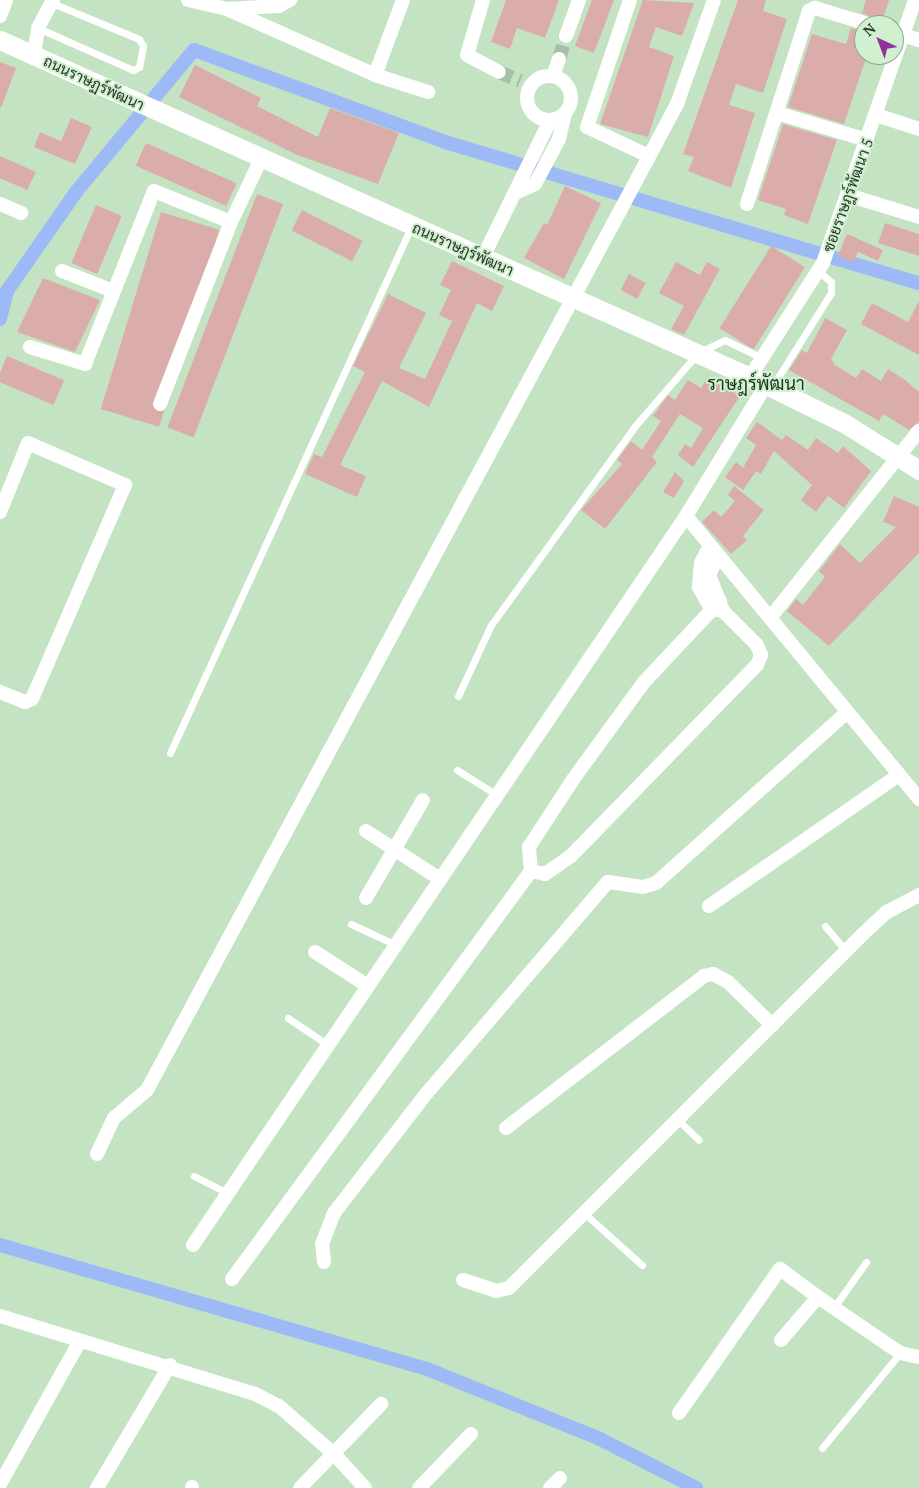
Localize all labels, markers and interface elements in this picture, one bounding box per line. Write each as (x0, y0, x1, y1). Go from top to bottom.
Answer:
north arrow (854, 15, 904, 65)
text: N (859, 19, 879, 40)
street label: ถนนราษฏร์พัฒนา (41, 52, 147, 114)
street label: ซอยราษฎร์พัฒนา 5 (819, 136, 877, 254)
street label: ถนนราษฏร์พัฒนา (410, 219, 516, 279)
district label: ราษฎร์พัฒนา (707, 372, 805, 394)

